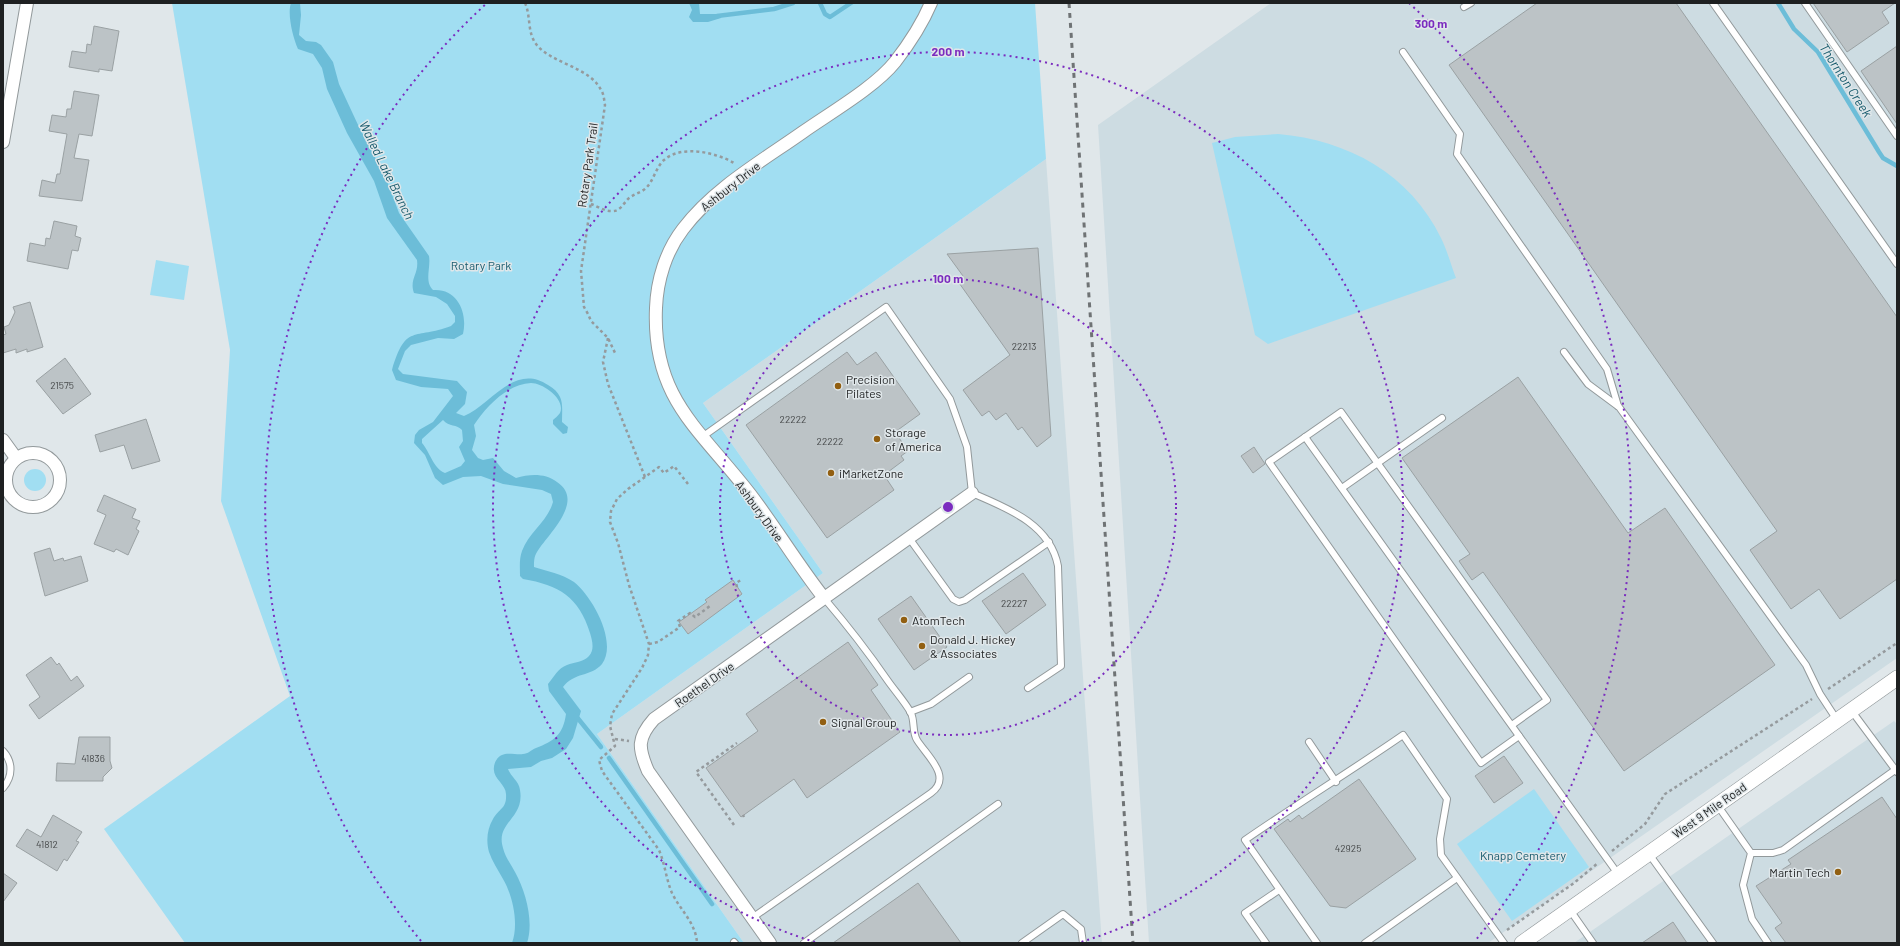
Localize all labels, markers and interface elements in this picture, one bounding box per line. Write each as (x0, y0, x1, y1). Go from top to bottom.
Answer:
text: 300 m (1415, 16, 1447, 30)
water label: Thornton Creek (1816, 40, 1876, 120)
text: 200 m (932, 44, 964, 58)
water label: Walled Lake Branch (356, 118, 418, 222)
street label: Rotary Park Trail (574, 122, 600, 208)
street label: Ashbury Drive (697, 158, 763, 214)
park label: Rotary Park (451, 258, 511, 272)
text: 100 m (933, 271, 963, 285)
house number: 22213 (1012, 340, 1036, 352)
place label: Precision Pilates (846, 372, 895, 400)
house number: 21575 (50, 379, 74, 391)
marker: Precision Pilates (833, 381, 843, 391)
house number: 22222 (780, 413, 806, 425)
place label: Storage of America (885, 425, 941, 453)
marker: Storage of America (872, 434, 882, 444)
house number: 22222 (817, 435, 843, 447)
place label: iMarketZone (839, 466, 904, 480)
marker: iMarketZone (826, 468, 836, 478)
street label: Ashbury Drive (733, 478, 787, 544)
centre of rings (941, 500, 955, 514)
house number: 22227 (1001, 597, 1027, 609)
place label: AtomTech (912, 613, 965, 627)
marker: AtomTech (899, 615, 909, 625)
place label: Donald J. Hickey & Associates (930, 632, 1016, 660)
marker: Donald J. Hickey & Associates (917, 641, 927, 651)
street label: Roethel Drive (672, 658, 736, 710)
place label: Signal Group (831, 715, 897, 729)
marker: Signal Group (818, 717, 828, 727)
house number: 41836 (81, 752, 105, 764)
street label: West 9 Mile Road (1669, 779, 1749, 841)
house number: 41812 (36, 838, 58, 850)
house number: 42925 (1335, 842, 1361, 854)
park label: Knapp Cemetery (1480, 848, 1567, 862)
place label: Martin Tech (1769, 865, 1830, 879)
marker: Martin Tech (1833, 867, 1843, 877)

